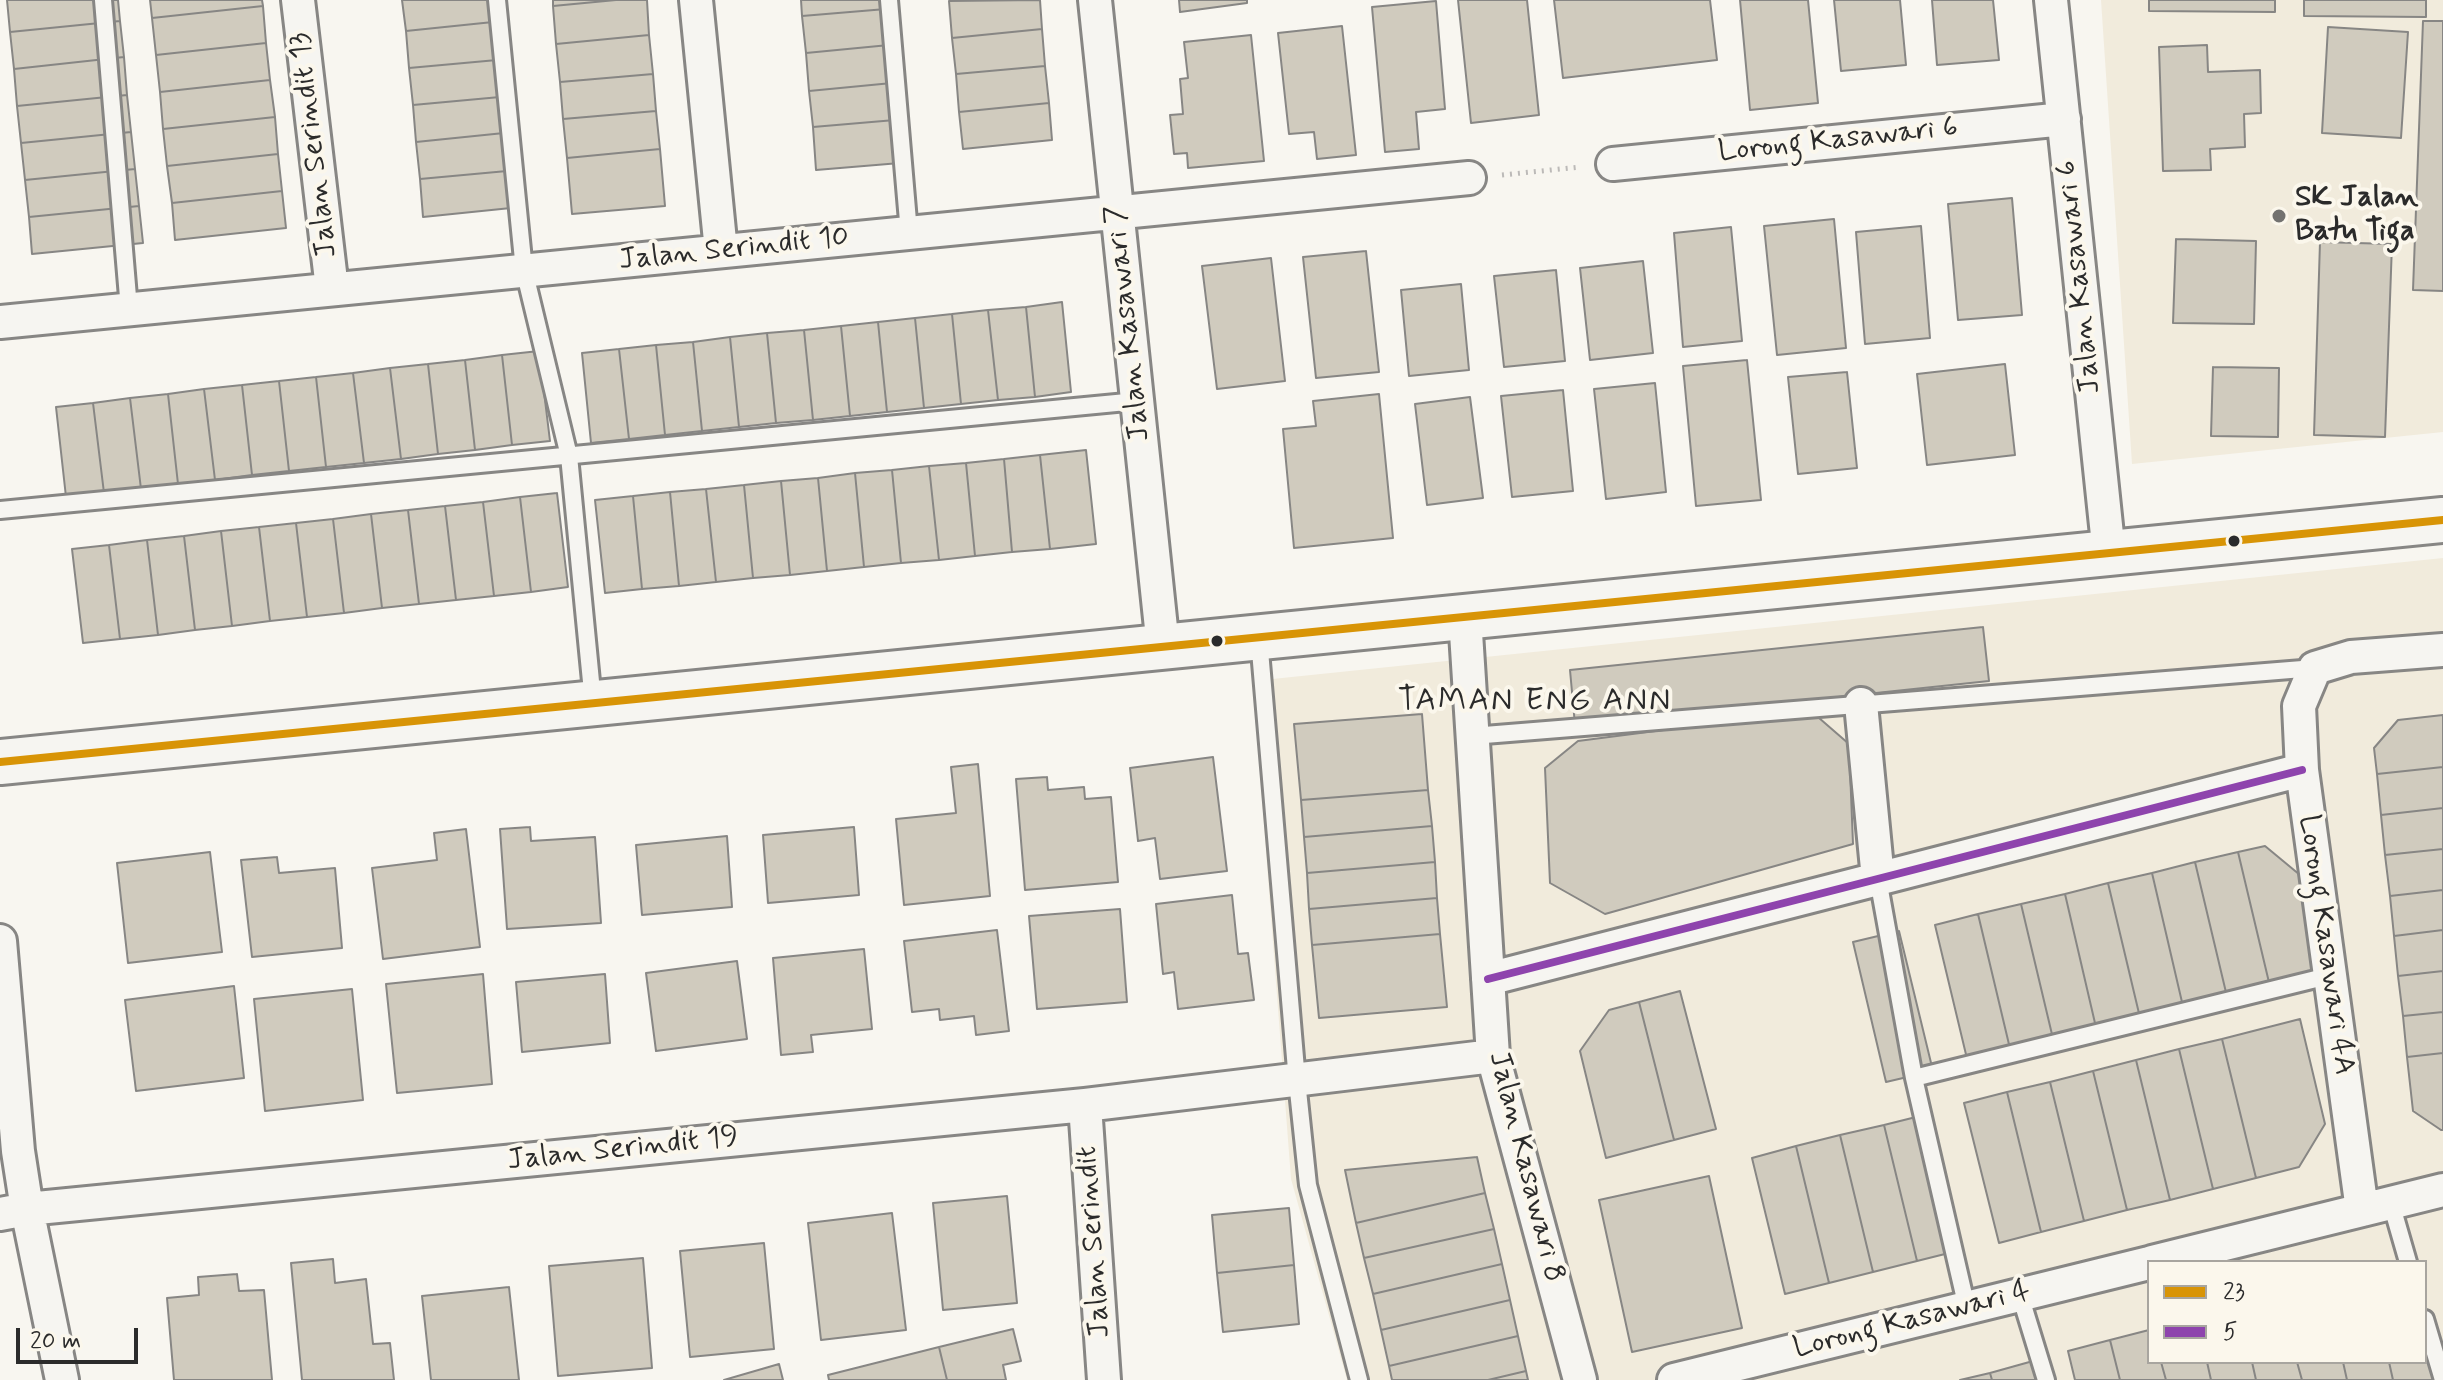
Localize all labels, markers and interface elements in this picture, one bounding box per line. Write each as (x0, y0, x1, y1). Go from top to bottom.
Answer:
street label: Jalan Serindit 13 (283, 30, 347, 260)
street label: Lorong Kasawari 6 (1716, 111, 1960, 171)
street label: Jalan Kasawari 6 (2050, 158, 2110, 396)
place label: SK Jalan Batu Tiga (2295, 181, 2418, 252)
street label: Jalan Kasawari 7 (1099, 203, 1159, 443)
marker: SK Jalan Batu Tiga (2270, 207, 2288, 225)
street label: Jalan Serindit 10 (617, 220, 851, 280)
unlabelled marker (2226, 533, 2242, 549)
unlabelled marker (1209, 633, 1225, 649)
district label: TAMAN ENG ANN (1397, 683, 1673, 721)
street label: Lorong Kasawari 4A (2289, 813, 2361, 1077)
street label: Jalan Kasawari 8 (1479, 1048, 1571, 1286)
street label: Jalan Serindit 19 (506, 1120, 740, 1180)
street label: Jalan Serindit (1070, 1145, 1120, 1339)
legend (2147, 1260, 2427, 1364)
street label: Lorong Kasawari 4 (1790, 1274, 2034, 1368)
text: 23 (2223, 1277, 2245, 1308)
scale bar (20, 1312, 142, 1362)
text: 5 (2223, 1317, 2237, 1348)
text: 20 m (30, 1326, 81, 1357)

